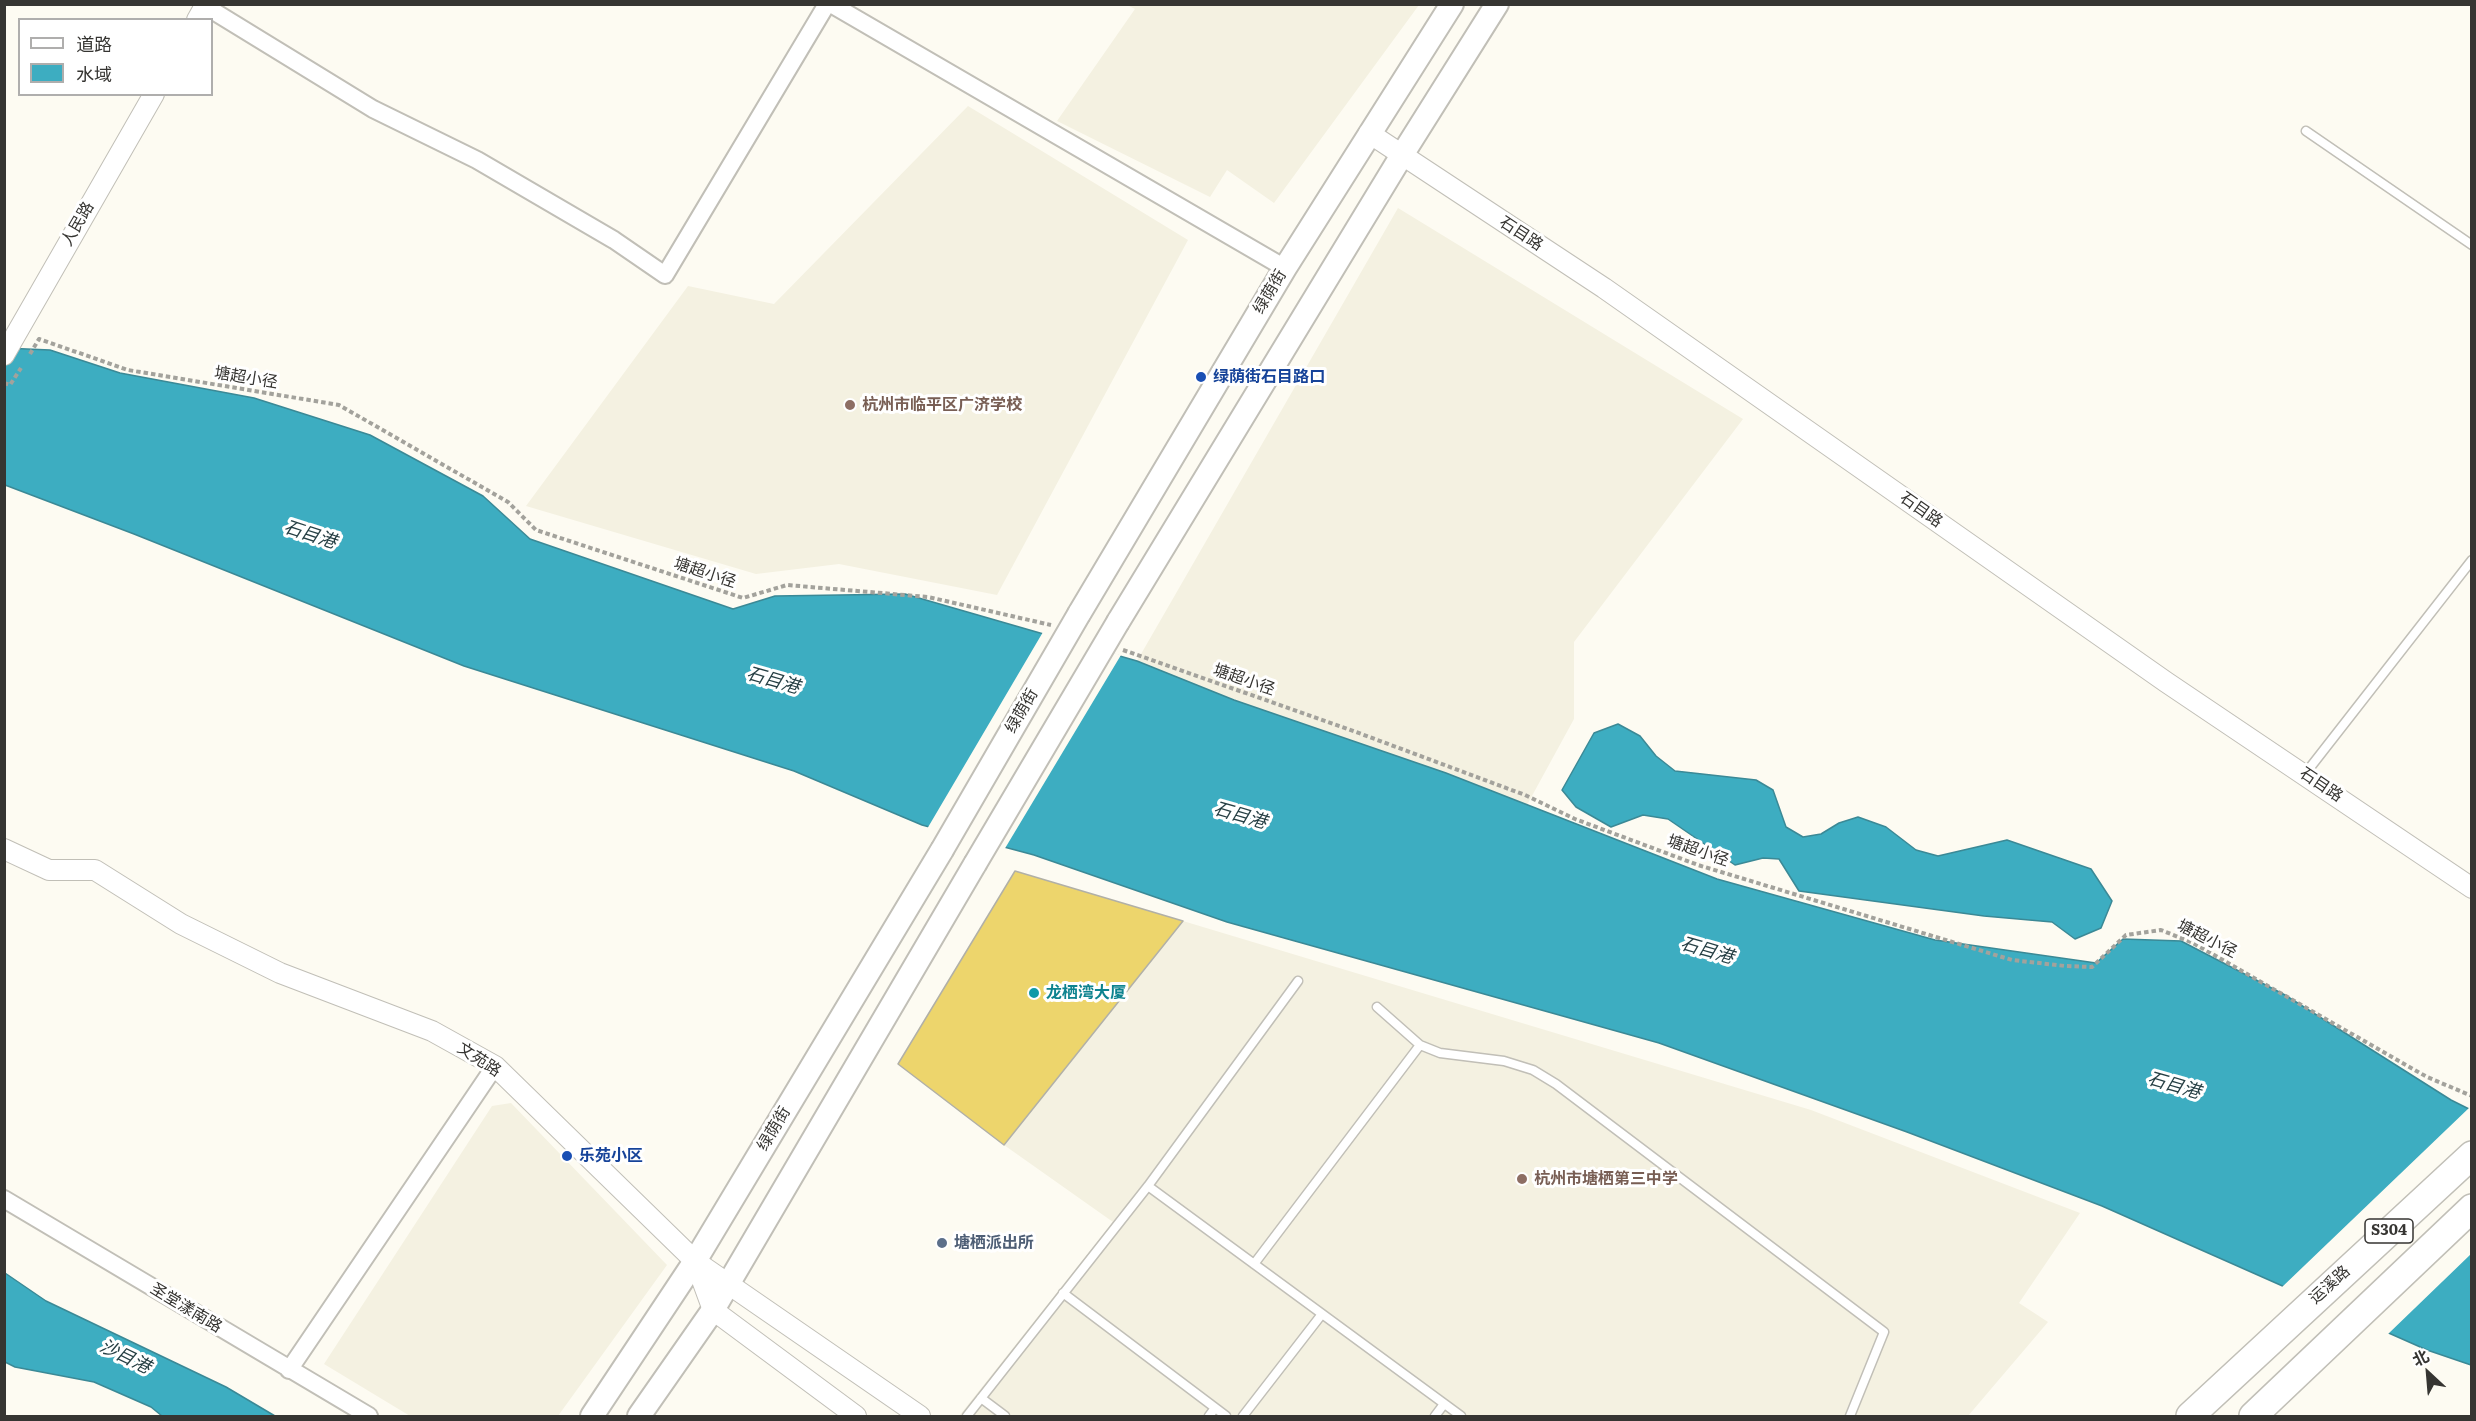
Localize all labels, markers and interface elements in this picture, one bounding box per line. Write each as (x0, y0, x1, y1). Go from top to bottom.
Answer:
legend (18, 18, 213, 96)
text: 道路 (76, 30, 112, 57)
text: 水域 (76, 60, 112, 87)
street label: 人民路 (58, 198, 98, 250)
street label: 石目路 (1496, 213, 1546, 255)
street label: 绿荫街 (1249, 266, 1291, 318)
street label: 塘超小径 (213, 364, 279, 392)
place label: 绿荫街石目路口 (1213, 367, 1325, 387)
marker: 绿荫街石目路口 (1194, 370, 1208, 384)
place label: 杭州市临平区广济学校 (862, 395, 1022, 415)
marker: 杭州市临平区广济学校 (843, 398, 857, 412)
street label: 石目路 (1896, 488, 1946, 532)
water label: 石目港 (281, 516, 339, 554)
street label: 塘超小径 (672, 554, 738, 592)
street label: 塘超小径 (1211, 661, 1277, 699)
water label: 石目港 (744, 663, 802, 699)
street label: 绿荫街 (1002, 685, 1042, 737)
street label: 石目路 (2296, 764, 2346, 806)
water label: 石目港 (1211, 798, 1269, 834)
street label: 塘超小径 (1665, 832, 1731, 870)
street label: 塘超小径 (2174, 916, 2240, 962)
water label: 石目港 (1678, 933, 1736, 969)
place label: 龙栖湾大厦 (1046, 983, 1126, 1003)
marker: 龙栖湾大厦 (1027, 986, 1041, 1000)
street label: 文苑路 (454, 1039, 504, 1081)
water label: 石目港 (2145, 1068, 2203, 1104)
street label: 绿荫街 (753, 1103, 795, 1155)
place label: 乐苑小区 (579, 1146, 643, 1166)
marker: 乐苑小区 (560, 1149, 574, 1163)
place label: 杭州市塘栖第三中学 (1534, 1169, 1678, 1189)
marker: 杭州市塘栖第三中学 (1515, 1172, 1529, 1186)
road number: S304 (2365, 1219, 2413, 1243)
place label: 塘栖派出所 (954, 1233, 1034, 1253)
marker: 塘栖派出所 (935, 1236, 949, 1250)
street label: 运溪路 (2306, 1262, 2354, 1308)
street label: 圣堂漾南路 (147, 1279, 225, 1337)
water label: 沙目港 (96, 1335, 154, 1379)
north arrow (2398, 1343, 2458, 1403)
text: 北 (2408, 1343, 2433, 1371)

